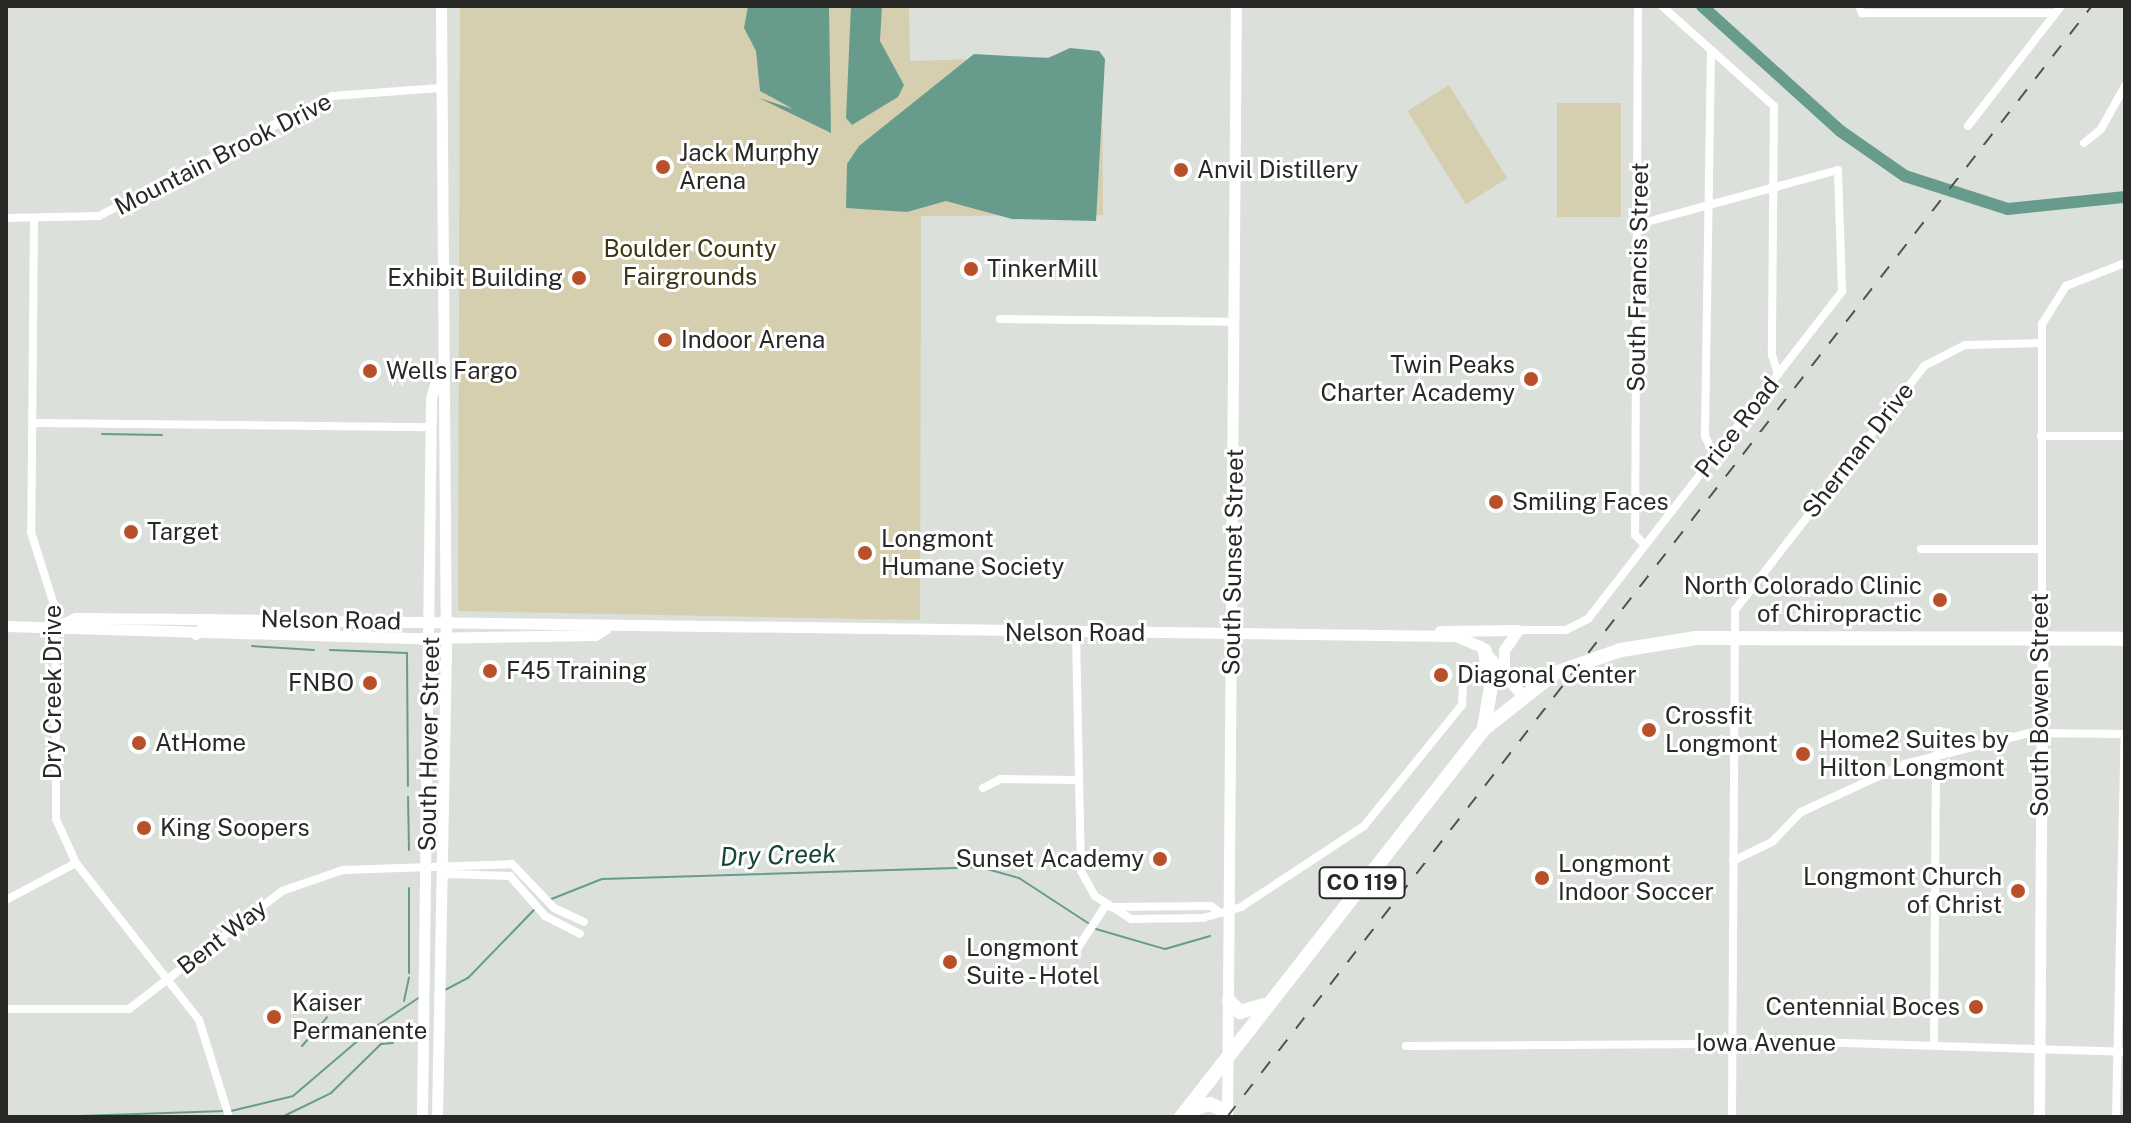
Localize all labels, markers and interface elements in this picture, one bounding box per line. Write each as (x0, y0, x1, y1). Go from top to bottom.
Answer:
street label: Mountain Brook Drive (110, 87, 336, 221)
place label: Jack Murphy Arena (679, 139, 819, 195)
place label: Anvil Distillery (1197, 156, 1358, 184)
marker: Jack Murphy Arena (654, 158, 672, 176)
marker: Anvil Distillery (1172, 161, 1190, 179)
street label: South Francis Street (1622, 162, 1654, 392)
park label: Boulder County Fairgrounds (603, 235, 777, 291)
place label: TinkerMill (987, 255, 1099, 283)
marker: TinkerMill (962, 260, 980, 278)
place label: Exhibit Building (387, 264, 563, 292)
marker: Exhibit Building (570, 269, 588, 287)
place label: Indoor Arena (681, 326, 825, 354)
marker: Indoor Arena (656, 331, 674, 349)
place label: Twin Peaks Charter Academy (1321, 351, 1515, 407)
place label: Wells Fargo (386, 357, 518, 385)
marker: Wells Fargo (361, 362, 379, 380)
marker: Twin Peaks Charter Academy (1522, 370, 1540, 388)
street label: Price Road (1689, 371, 1785, 483)
street label: Sherman Drive (1796, 377, 1920, 523)
street label: South Sunset Street (1217, 448, 1249, 676)
place label: Smiling Faces (1512, 488, 1669, 516)
marker: Smiling Faces (1487, 493, 1505, 511)
place label: Target (147, 518, 219, 546)
marker: Target (122, 523, 140, 541)
place label: Longmont Humane Society (881, 525, 1064, 581)
marker: Longmont Humane Society (856, 544, 874, 562)
place label: North Colorado Clinic of Chiropractic (1684, 572, 1922, 628)
marker: North Colorado Clinic of Chiropractic (1929, 589, 1951, 611)
street label: South Bowen Street (2026, 593, 2054, 817)
street label: Nelson Road (260, 604, 402, 636)
street label: Dry Creek Drive (39, 605, 67, 779)
street label: Nelson Road (1005, 619, 1145, 647)
street label: South Hover Street (413, 636, 445, 852)
place label: F45 Training (506, 657, 647, 685)
place label: Diagonal Center (1457, 661, 1637, 689)
marker: F45 Training (481, 662, 499, 680)
marker: Diagonal Center (1432, 666, 1450, 684)
place label: FNBO (288, 669, 354, 697)
marker: FNBO (361, 674, 379, 692)
place label: Crossfit Longmont (1665, 702, 1778, 758)
marker: Crossfit Longmont (1640, 721, 1658, 739)
place label: Home2 Suites by Hilton Longmont (1819, 726, 2009, 782)
place label: AtHome (155, 729, 246, 757)
marker: AtHome (130, 734, 148, 752)
marker: Home2 Suites by Hilton Longmont (1794, 745, 1812, 763)
place label: King Soopers (160, 814, 310, 842)
marker: King Soopers (135, 819, 153, 837)
water label: Dry Creek (719, 837, 837, 873)
place label: Sunset Academy (956, 845, 1144, 873)
marker: Sunset Academy (1151, 850, 1169, 868)
place label: Longmont Indoor Soccer (1558, 850, 1714, 906)
place label: Longmont Church of Christ (1803, 863, 2002, 919)
road number: CO 119 (1318, 865, 1406, 901)
marker: Longmont Indoor Soccer (1533, 869, 1551, 887)
marker: Longmont Church of Christ (2009, 882, 2027, 900)
street label: Bent Way (171, 893, 273, 981)
place label: Longmont Suite - Hotel (966, 934, 1107, 990)
marker: Longmont Suite - Hotel (941, 953, 959, 971)
place label: Kaiser Permanente (292, 989, 427, 1045)
place label: Centennial Boces (1766, 993, 1960, 1021)
marker: Centennial Boces (1967, 998, 1985, 1016)
marker: Kaiser Permanente (263, 1006, 285, 1028)
street label: Iowa Avenue (1696, 1029, 1836, 1057)

